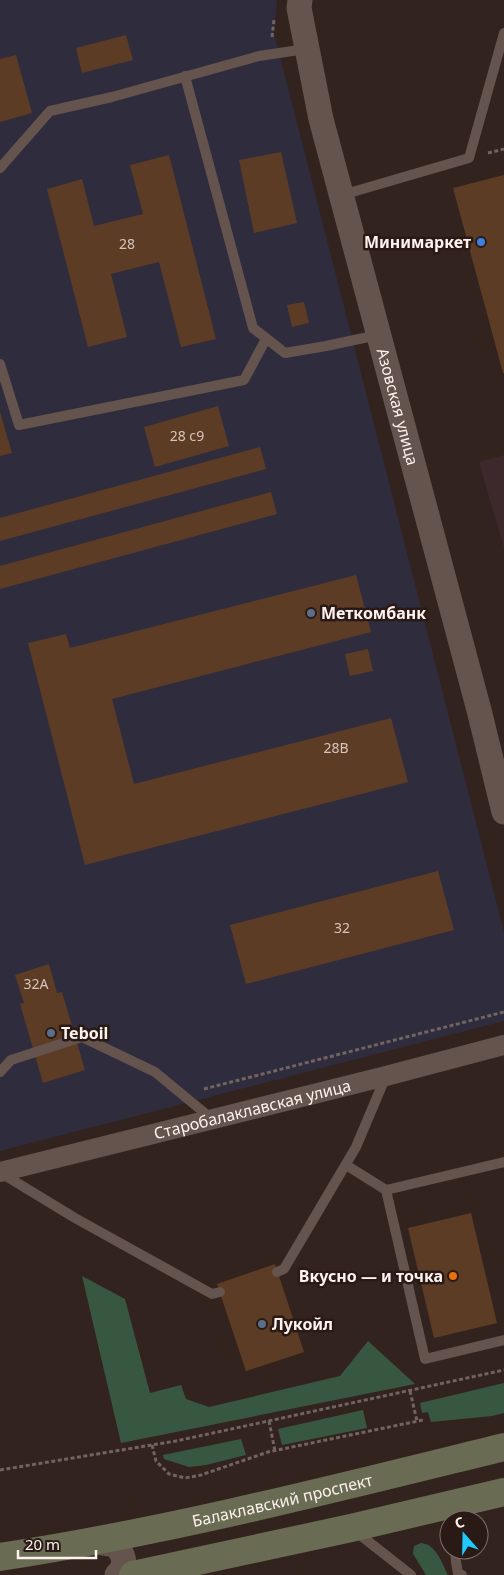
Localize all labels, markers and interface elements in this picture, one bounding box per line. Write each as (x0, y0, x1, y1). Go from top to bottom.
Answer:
place label: Минимаркет (364, 231, 471, 253)
house number: 28 (119, 234, 135, 253)
marker: Минимаркет (475, 236, 487, 248)
street label: Азовская улица (372, 346, 424, 468)
house number: 28 с9 (170, 426, 204, 445)
place label: Меткомбанк (321, 602, 426, 624)
marker: Меткомбанк (305, 607, 317, 619)
house number: 28В (323, 738, 349, 757)
house number: 32 (334, 918, 350, 937)
house number: 32А (24, 974, 49, 993)
place label: Teboil (61, 1022, 108, 1044)
marker: Teboil (45, 1027, 57, 1039)
street label: Старобалаклавская улица (152, 1074, 353, 1144)
place label: Вкусно — и точка (299, 1265, 443, 1287)
marker: Вкусно — и точка (447, 1270, 459, 1282)
place label: Лукойл (272, 1313, 333, 1335)
marker: Лукойл (256, 1318, 268, 1330)
street label: Балаклавский проспект (190, 1469, 375, 1532)
north arrow (439, 1510, 489, 1560)
text: С (452, 1512, 467, 1533)
scale bar (18, 1528, 95, 1560)
text: 20 m (25, 1534, 60, 1554)

